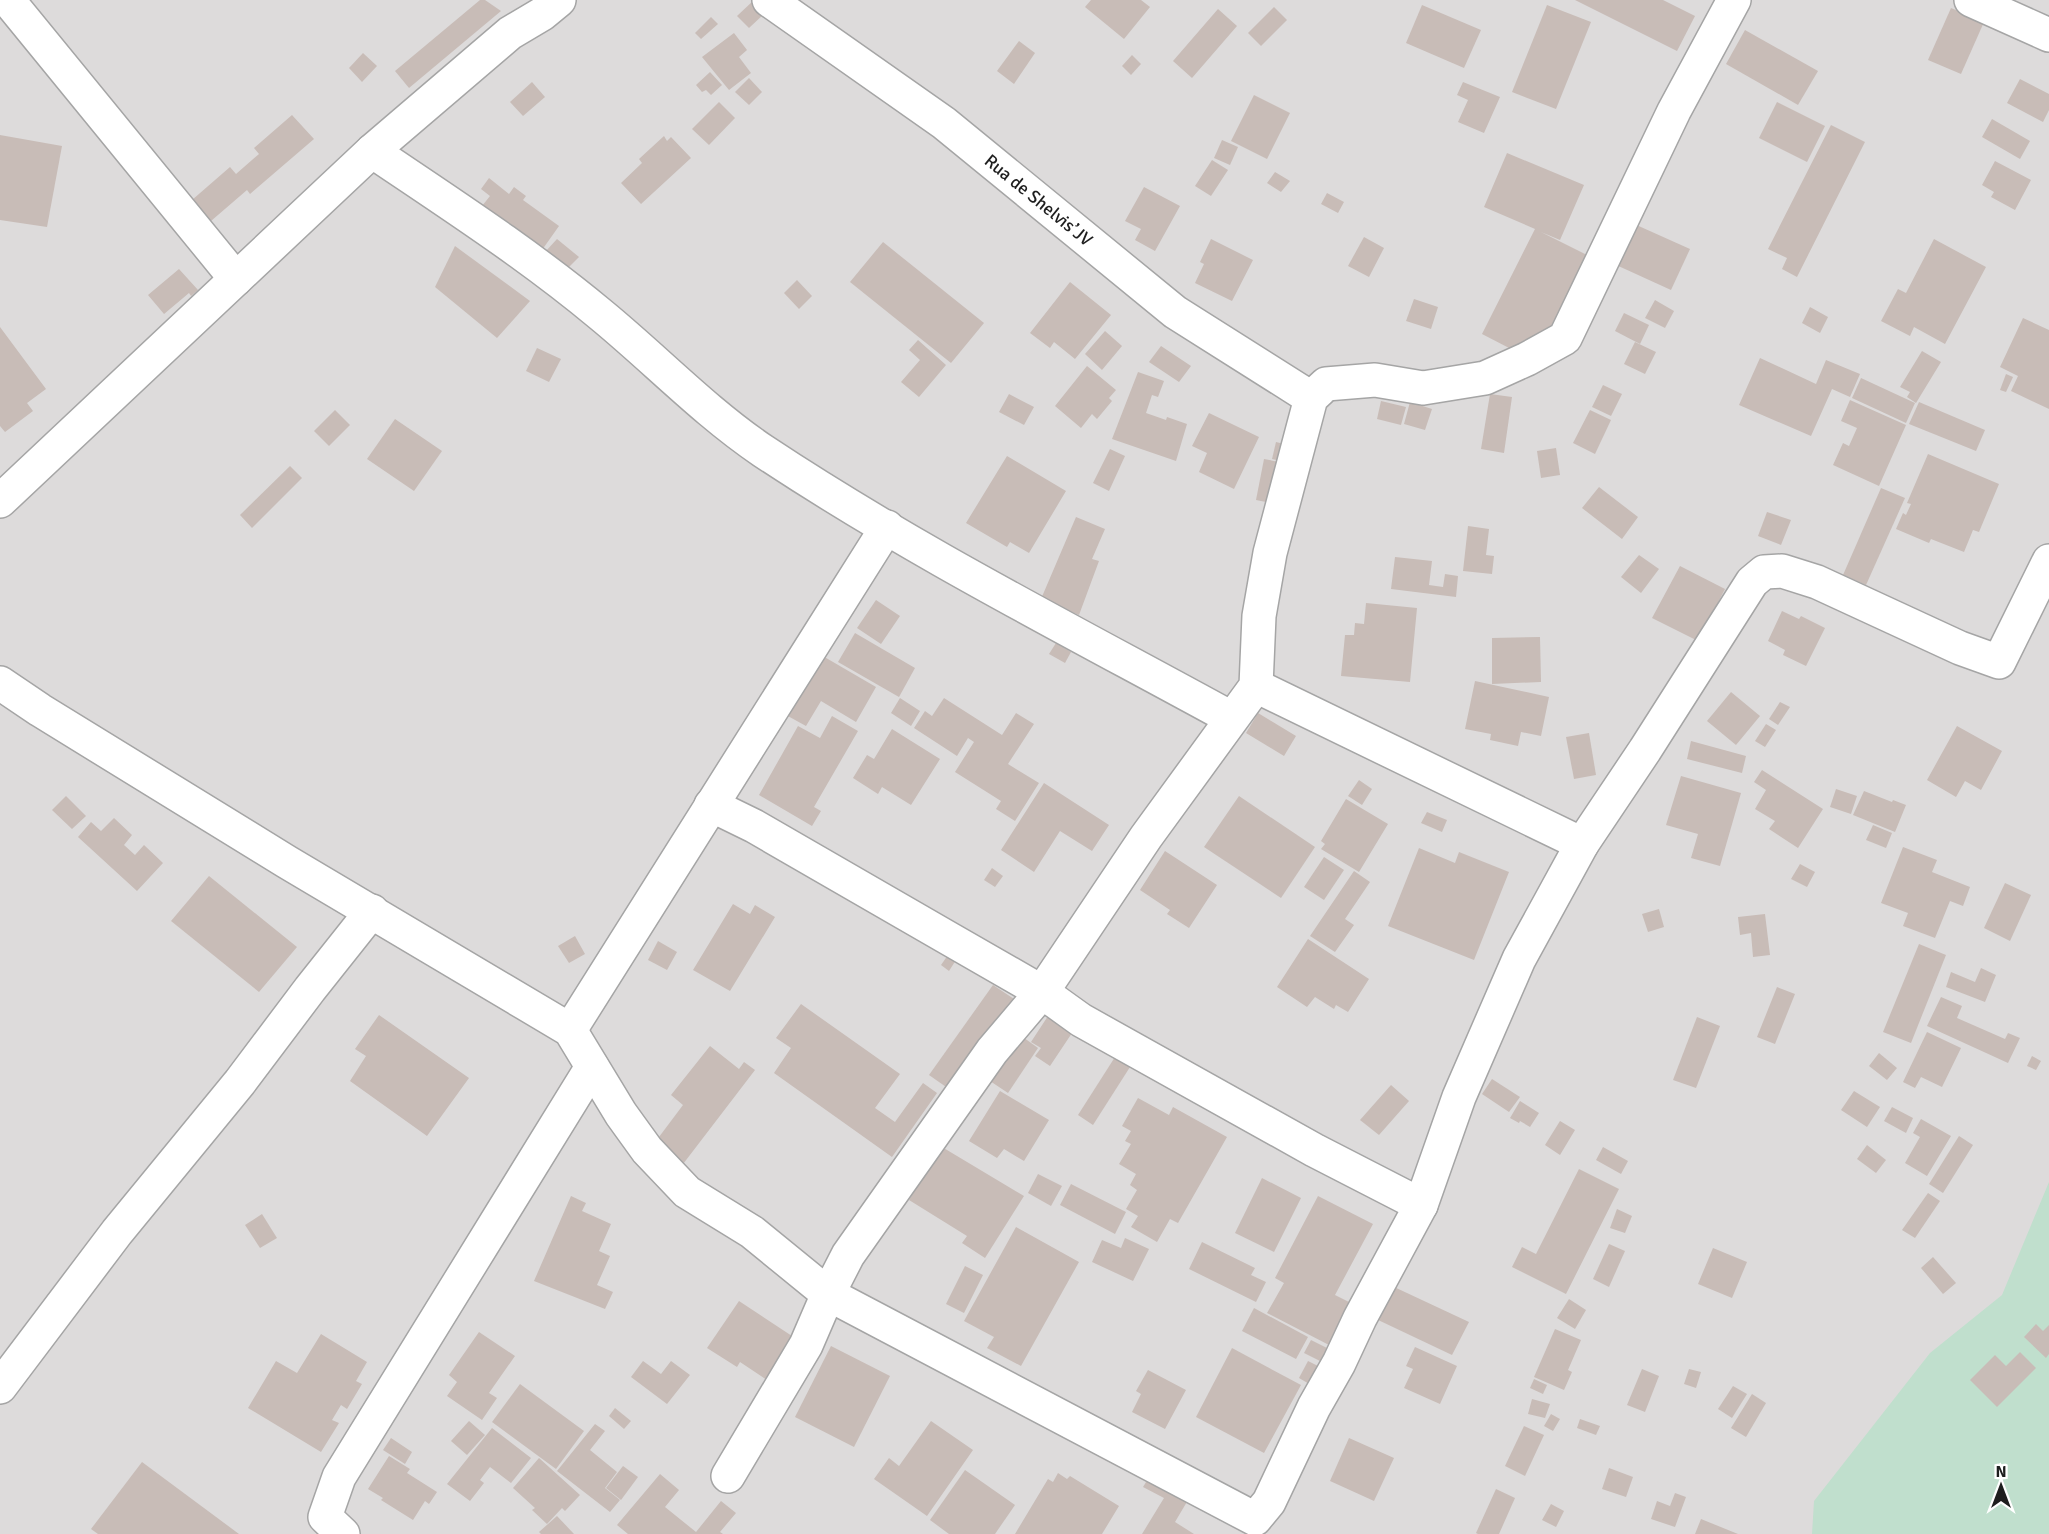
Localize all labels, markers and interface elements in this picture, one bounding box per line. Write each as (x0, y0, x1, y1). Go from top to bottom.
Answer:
street label: Rua de Shelvis’JV (980, 150, 1097, 251)
north arrow (1971, 1456, 2031, 1516)
text: N (1995, 1462, 2007, 1482)

